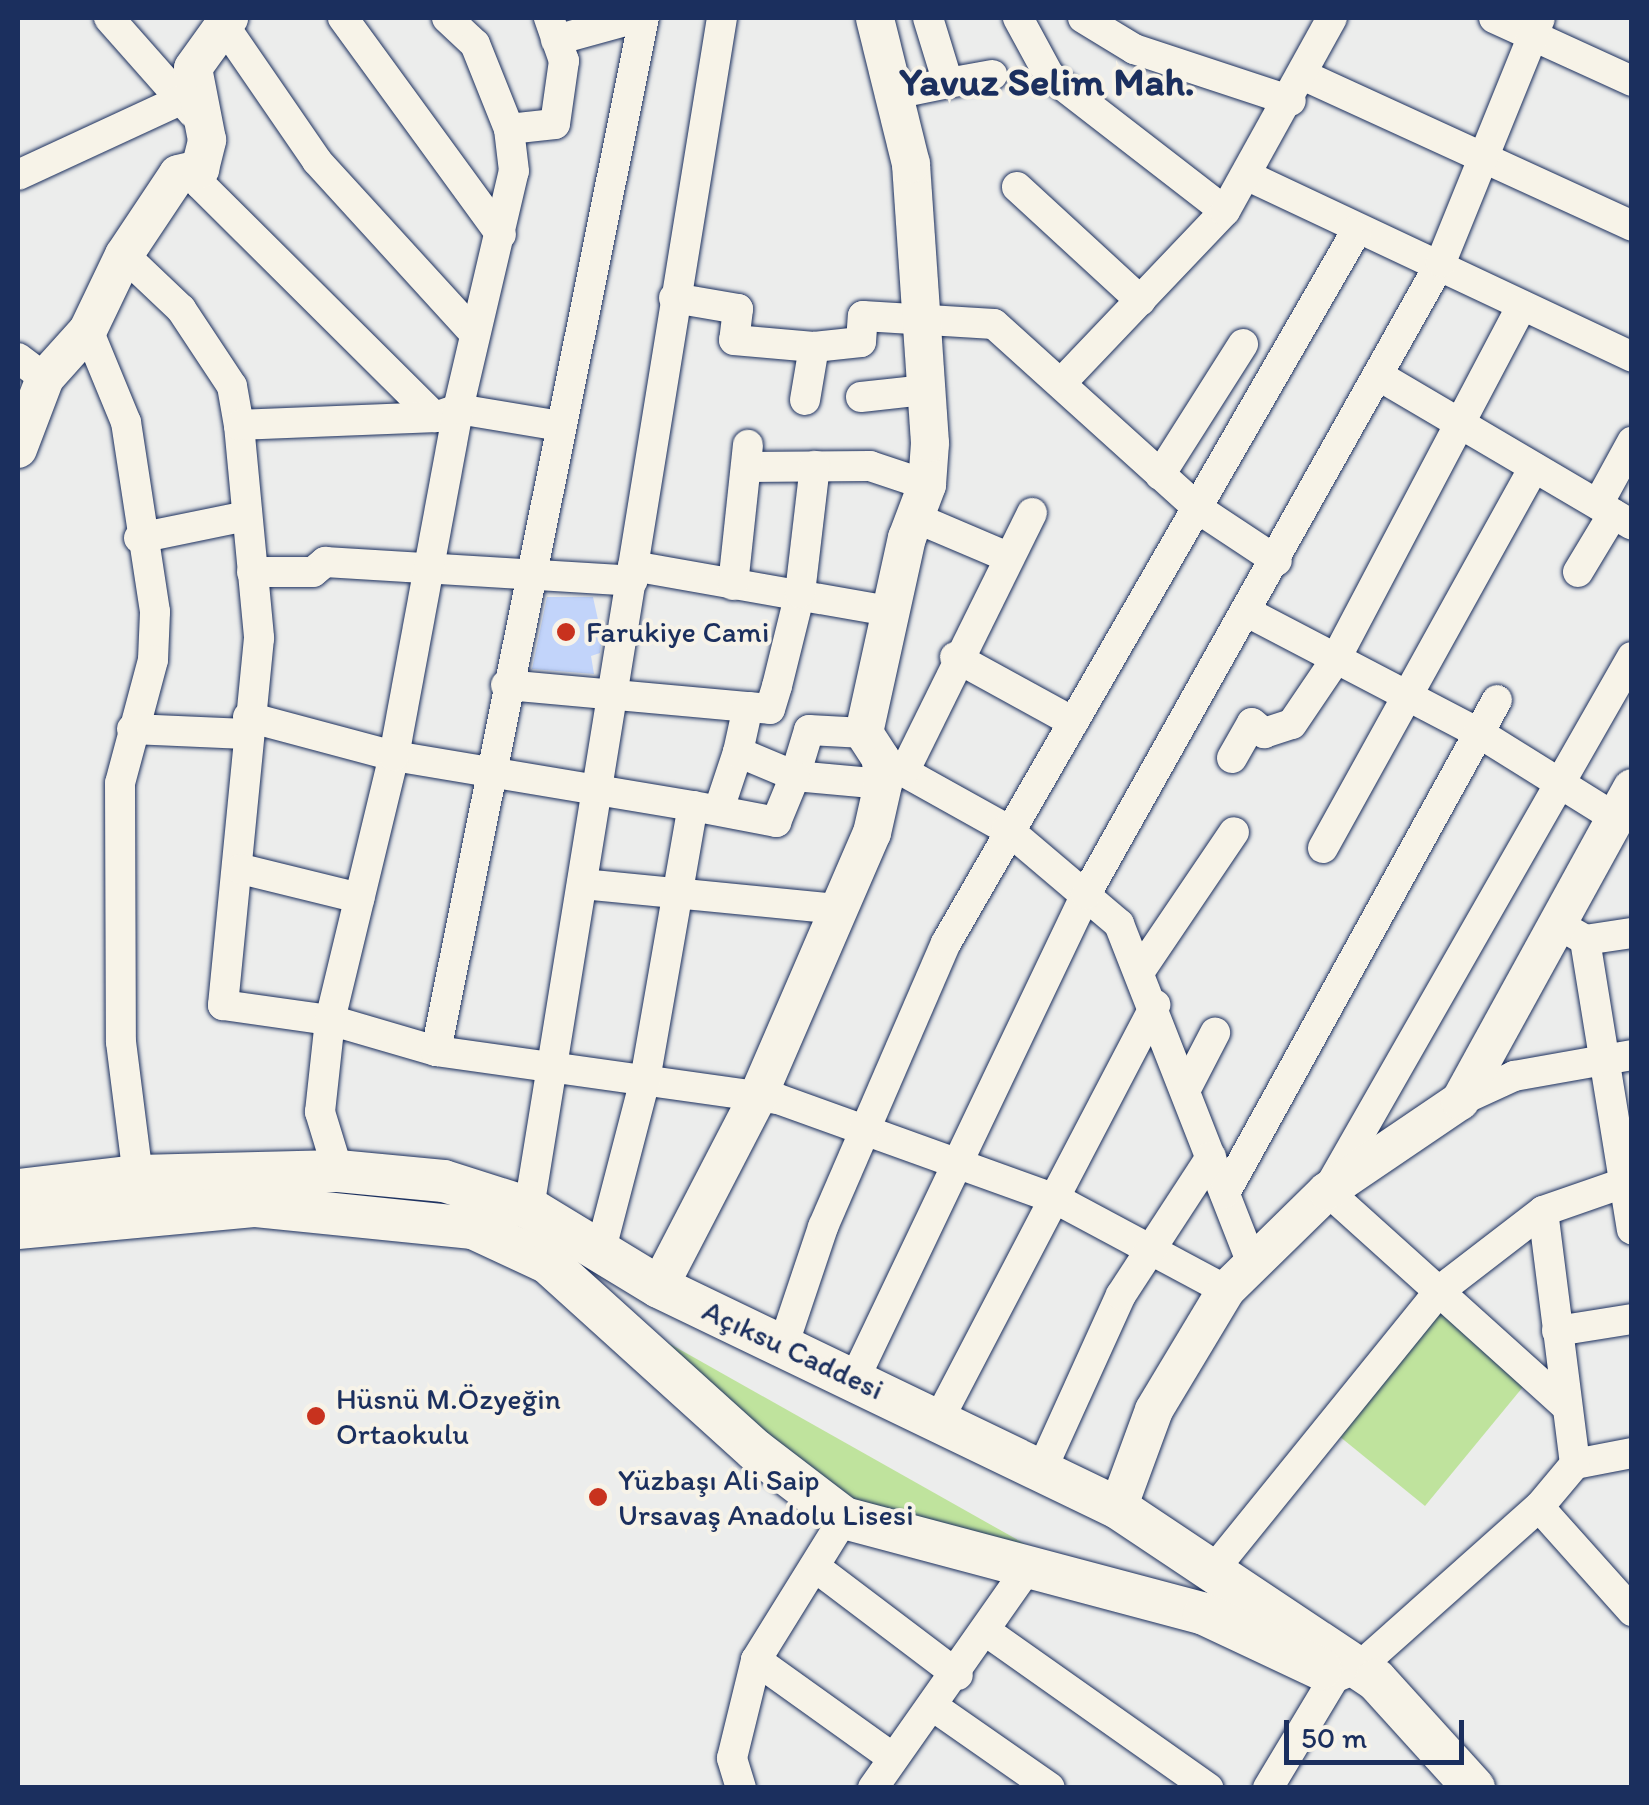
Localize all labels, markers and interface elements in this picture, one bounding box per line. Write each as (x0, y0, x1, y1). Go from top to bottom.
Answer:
district label: Yavuz Selim Mah. (899, 57, 1195, 105)
place label: Farukiye Cami (586, 614, 770, 650)
marker: Farukiye Cami (555, 621, 577, 643)
street label: Açıksu Caddesi (697, 1292, 889, 1408)
place label: Hüsnü M.Özyeğin Ortaokulu (336, 1381, 561, 1452)
marker: Hüsnü M.Özyeğin Ortaokulu (305, 1405, 327, 1427)
place label: Yüzbaşı Ali Saip Ursavaş Anadolu Lisesi (618, 1462, 914, 1532)
marker: Yüzbaşı Ali Saip Ursavaş Anadolu Lisesi (587, 1486, 609, 1508)
scale bar (1289, 1700, 1469, 1762)
text: 50 m (1301, 1719, 1367, 1756)

